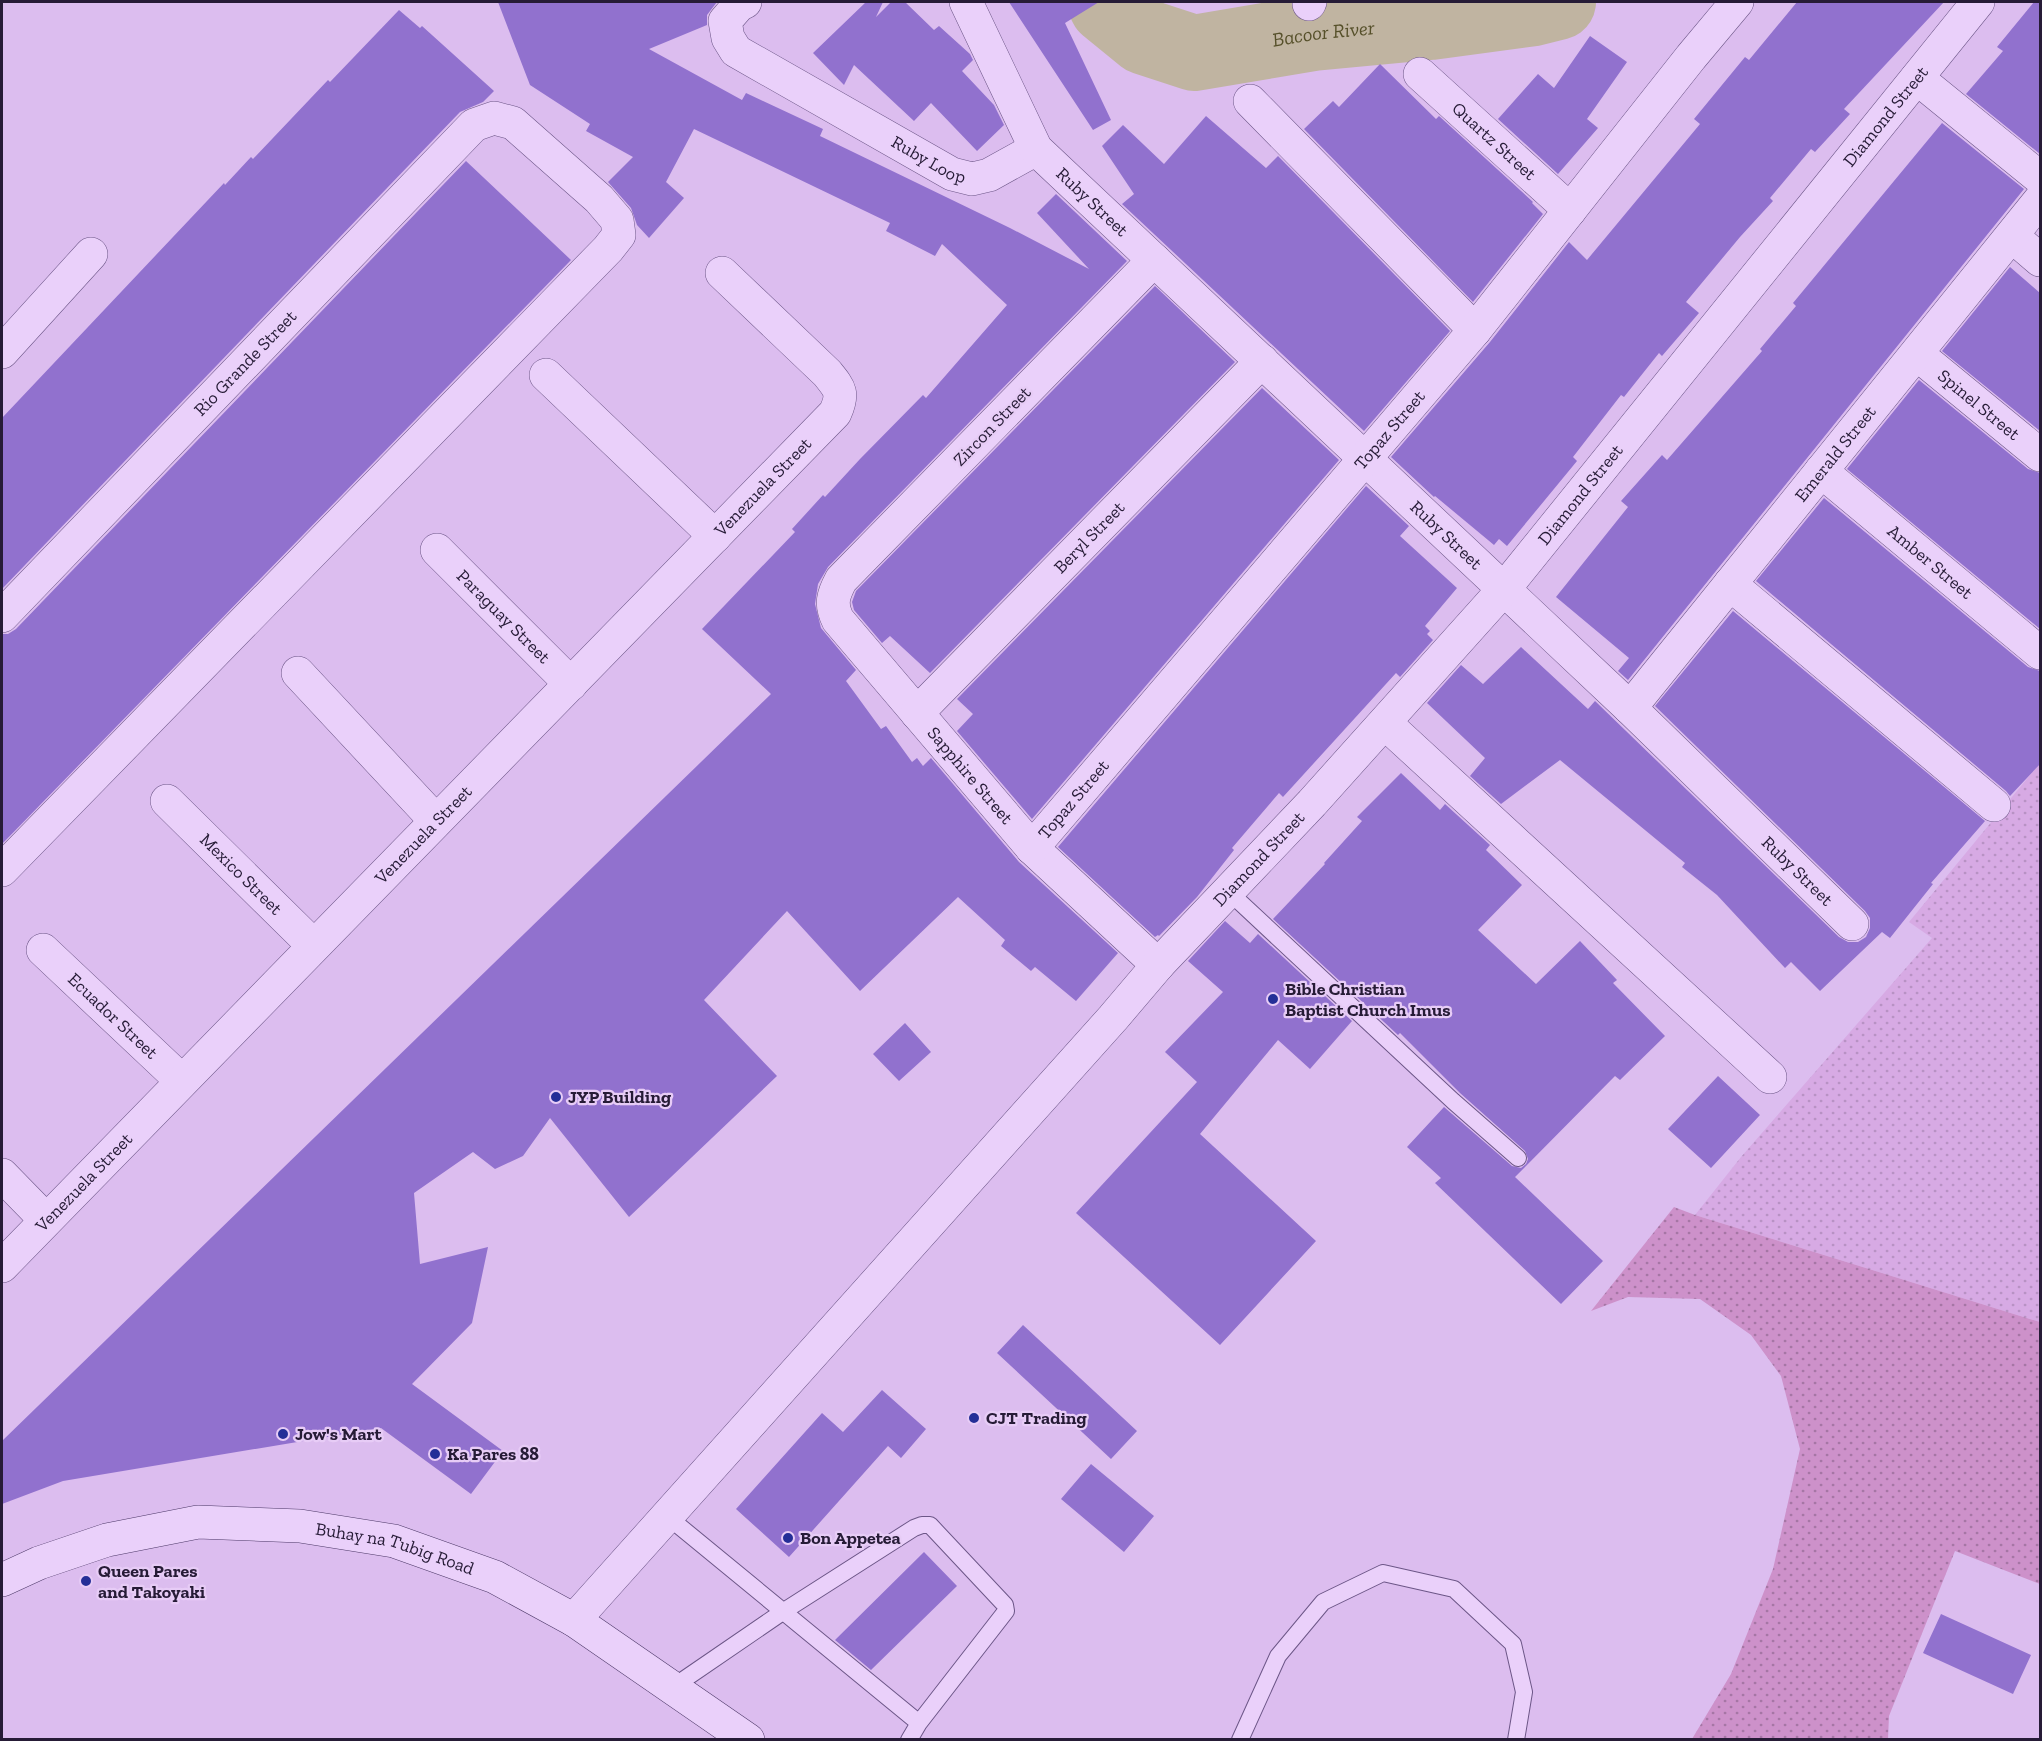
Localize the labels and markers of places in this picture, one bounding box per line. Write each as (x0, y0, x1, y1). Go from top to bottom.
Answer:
place label: Bible Christian Baptist Church Imus (1285, 978, 1451, 1021)
marker: Bible Christian Baptist Church Imus (1266, 992, 1280, 1006)
place label: JYP Building (568, 1086, 671, 1108)
marker: JYP Building (549, 1090, 563, 1104)
place label: CJT Trading (986, 1407, 1087, 1429)
marker: CJT Trading (967, 1411, 981, 1425)
place label: Jow's Mart (295, 1423, 383, 1445)
marker: Jow's Mart (276, 1427, 290, 1441)
place label: Ka Pares 88 (447, 1443, 539, 1465)
marker: Ka Pares 88 (428, 1447, 442, 1461)
place label: Bon Appetea (800, 1527, 901, 1549)
marker: Bon Appetea (781, 1531, 795, 1545)
place label: Queen Pares and Takoyaki (98, 1560, 206, 1603)
marker: Queen Pares and Takoyaki (79, 1574, 93, 1588)

